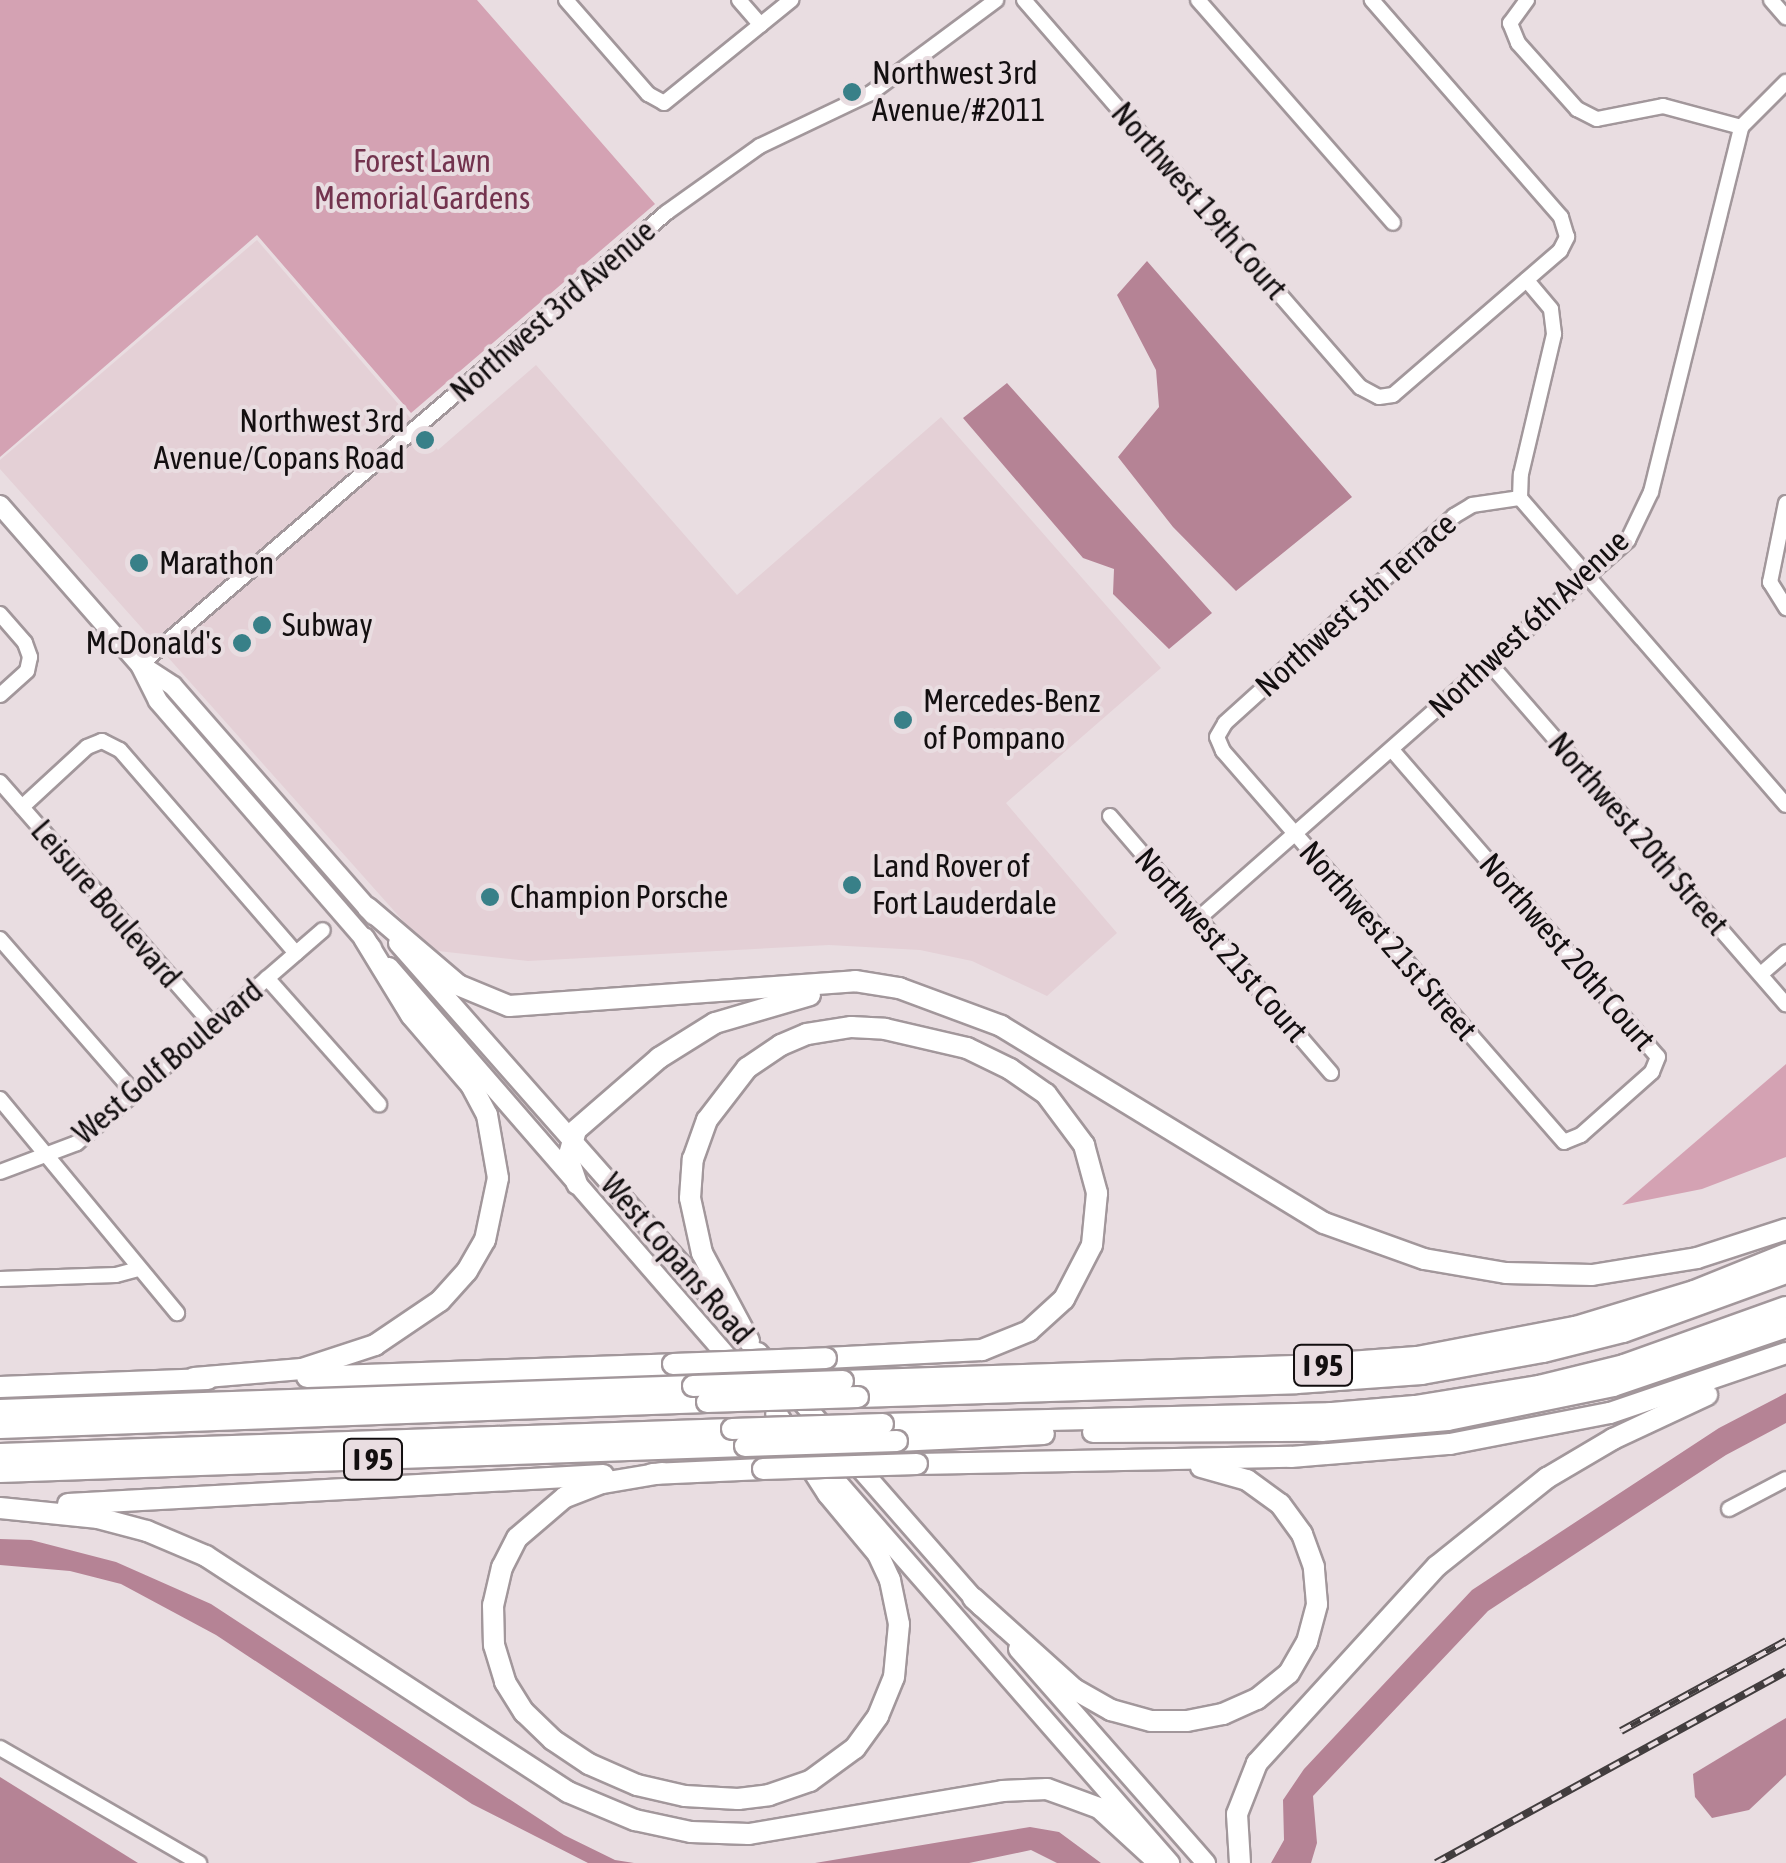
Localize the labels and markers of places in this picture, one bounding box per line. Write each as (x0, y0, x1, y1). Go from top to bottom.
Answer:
place label: Northwest 3rd Avenue/#2011 (872, 55, 1046, 130)
marker: Northwest 3rd Avenue/#2011 (841, 81, 863, 103)
place label: Northwest 3rd Avenue/Copans Road (154, 403, 405, 478)
marker: Northwest 3rd Avenue/Copans Road (414, 429, 436, 451)
place label: Marathon (159, 544, 274, 582)
marker: Marathon (128, 552, 150, 574)
place label: Subway (282, 606, 373, 644)
marker: Subway (251, 614, 273, 636)
place label: McDonald's (85, 624, 222, 662)
marker: McDonald's (231, 632, 253, 654)
place label: Mercedes-Benz of Pompano (923, 683, 1100, 758)
marker: Mercedes-Benz of Pompano (892, 709, 914, 731)
place label: Land Rover of Fort Lauderdale (872, 848, 1057, 923)
marker: Land Rover of Fort Lauderdale (841, 874, 863, 896)
place label: Champion Porsche (510, 878, 728, 916)
marker: Champion Porsche (479, 886, 501, 908)

